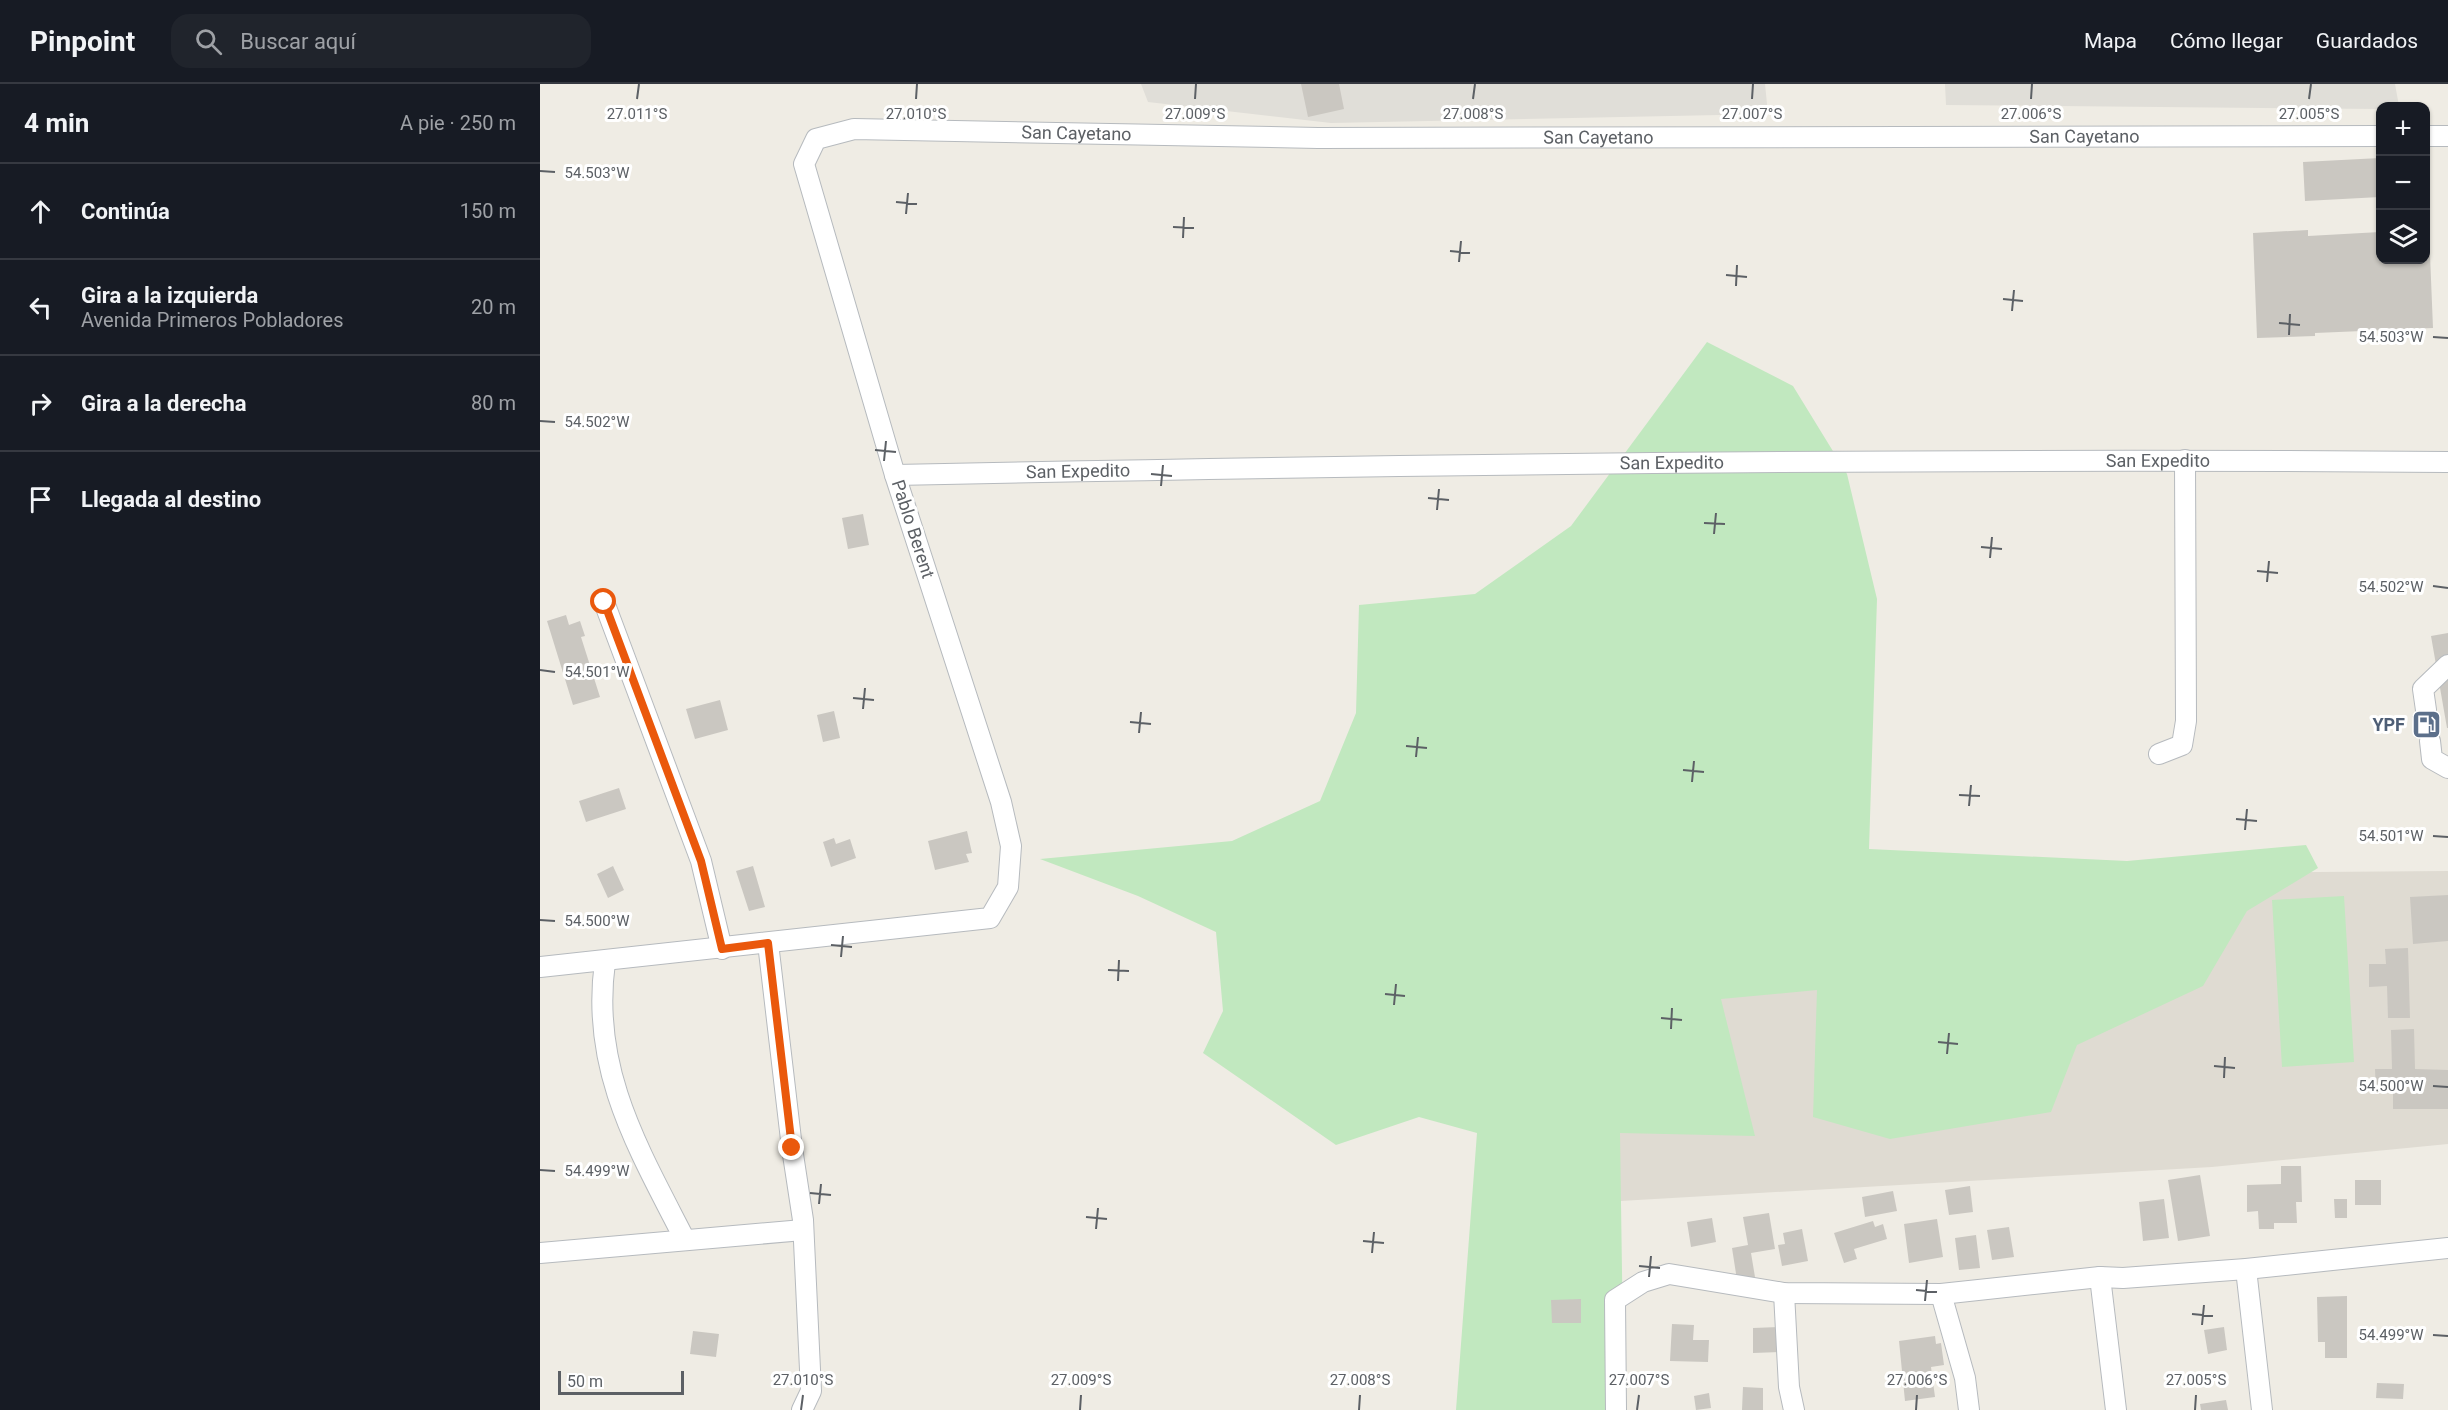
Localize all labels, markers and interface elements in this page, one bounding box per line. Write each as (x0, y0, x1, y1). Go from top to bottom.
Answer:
search box (171, 14, 591, 68)
text: Pinpoint (30, 25, 135, 58)
icon: search (192, 25, 225, 58)
text: Buscar aquí (240, 29, 356, 54)
text: Mapa (2084, 29, 2137, 53)
text: Cómo llegar (2170, 29, 2283, 53)
text: Guardados (2316, 29, 2418, 53)
map controls (2376, 102, 2430, 264)
button: + (2376, 102, 2430, 156)
text: 27.011°S (607, 105, 667, 123)
text: 27.010°S (886, 105, 946, 123)
text: 27.009°S (1165, 105, 1225, 123)
text: 27.008°S (1443, 105, 1503, 123)
text: 27.007°S (1722, 105, 1782, 123)
text: 27.006°S (2001, 105, 2061, 123)
text: 27.005°S (2279, 105, 2339, 123)
text: 4 min (24, 108, 89, 138)
text: A pie · 250 m (400, 111, 516, 135)
street label: San Cayetano (1021, 121, 1132, 144)
street label: San Cayetano (2029, 125, 2139, 147)
street label: San Cayetano (1543, 126, 1653, 148)
button: − (2376, 156, 2430, 210)
text: 54.503°W (564, 164, 630, 182)
icon: ahead (24, 195, 57, 228)
text: Continúa (81, 199, 170, 224)
text: 150 m (460, 199, 516, 223)
button: layers (2376, 210, 2430, 264)
text: Gira a la izquierda (81, 283, 258, 308)
icon: left (24, 291, 57, 324)
text: 20 m (471, 295, 516, 319)
text: Avenida Primeros Pobladores (81, 308, 344, 332)
text: 54.503°W (2358, 328, 2424, 346)
icon: right (24, 387, 57, 420)
text: Gira a la derecha (81, 391, 247, 416)
text: 80 m (471, 391, 516, 415)
text: 54.502°W (564, 413, 630, 431)
street label: San Expedito (2106, 450, 2210, 471)
street label: San Expedito (1620, 451, 1724, 473)
street label: San Expedito (1026, 459, 1130, 482)
street label: Pablo Berent (888, 477, 939, 581)
icon: arrive (24, 483, 57, 516)
text: Llegada al destino (81, 487, 261, 512)
text: 54.502°W (2358, 578, 2424, 596)
route start (590, 588, 616, 614)
text: 54.501°W (564, 663, 630, 681)
fuel station icon: YPF (2410, 709, 2442, 741)
place label: YPF (2372, 714, 2405, 735)
text: 54.501°W (2358, 827, 2424, 845)
text: 54.500°W (564, 912, 630, 930)
text: 54.500°W (2358, 1077, 2424, 1095)
route end (778, 1134, 804, 1160)
text: 54.499°W (564, 1162, 630, 1180)
text: 54.499°W (2358, 1326, 2424, 1344)
scale bar (558, 1368, 684, 1396)
text: 27.010°S (773, 1371, 833, 1389)
text: 27.009°S (1051, 1371, 1111, 1389)
text: 27.008°S (1330, 1371, 1390, 1389)
text: 27.007°S (1609, 1371, 1669, 1389)
text: 27.006°S (1887, 1371, 1947, 1389)
text: 27.005°S (2166, 1371, 2226, 1389)
text: 50 m (567, 1372, 603, 1391)

